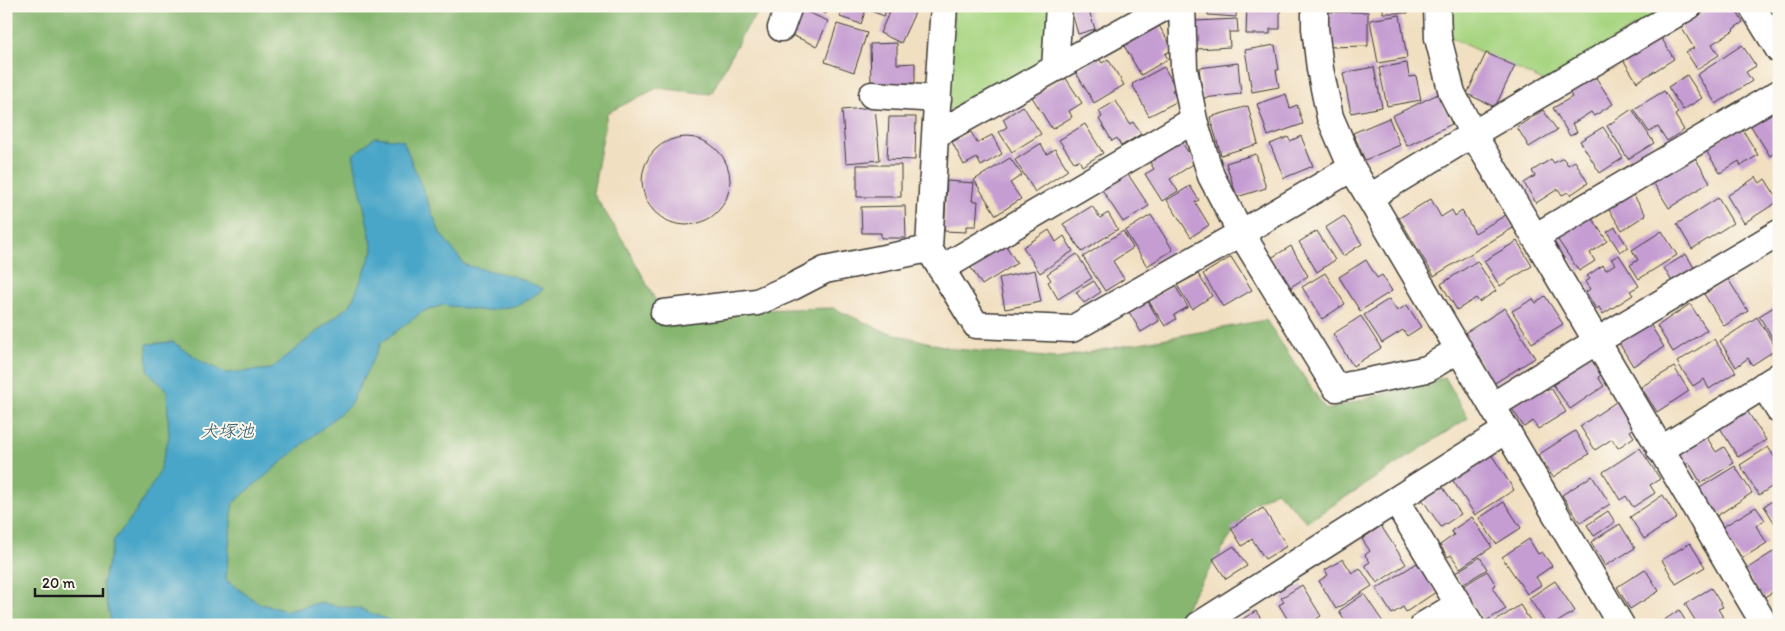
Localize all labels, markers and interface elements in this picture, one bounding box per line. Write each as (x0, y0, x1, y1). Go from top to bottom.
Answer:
water label: 犬塚池 (200, 420, 255, 442)
scale bar (35, 566, 102, 598)
text: 20 m (42, 574, 76, 592)

